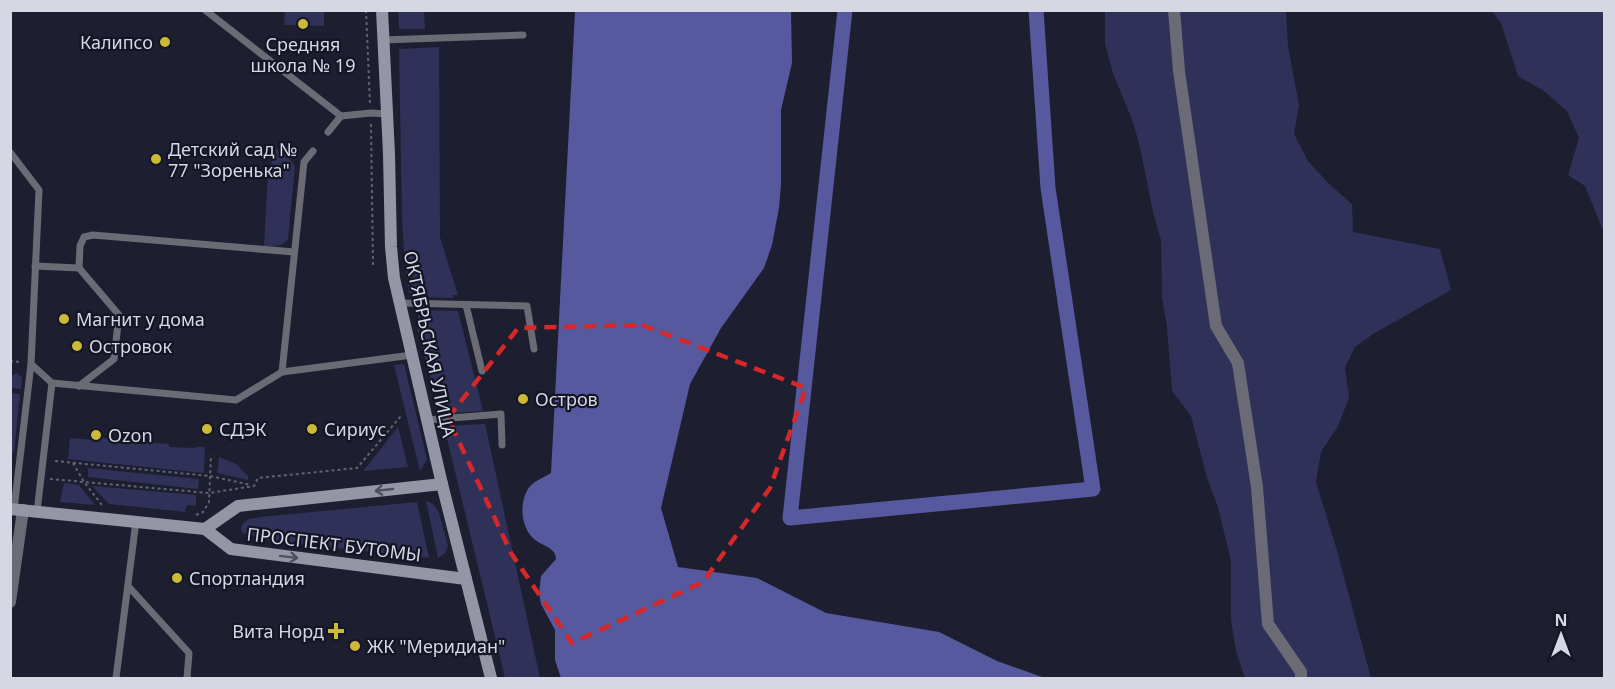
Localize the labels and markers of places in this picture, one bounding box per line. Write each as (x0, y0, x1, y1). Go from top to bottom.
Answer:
marker: Средняя школа № 19 (296, 17, 310, 31)
place label: Калипсо (80, 30, 153, 54)
place label: Средняя школа № 19 (251, 32, 355, 77)
marker: Калипсо (158, 35, 172, 49)
place label: Детский сад № 77 "Зоренька" (168, 137, 297, 182)
marker: Детский сад № 77 "Зоренька" (149, 152, 163, 166)
place label: Магнит у дома (76, 307, 205, 331)
marker: Магнит у дома (57, 312, 71, 326)
place label: Островок (89, 334, 172, 358)
marker: Островок (70, 339, 84, 353)
place label: Остров (535, 387, 598, 411)
marker: Остров (516, 392, 530, 406)
place label: СДЭК (219, 417, 267, 441)
place label: Сириус (324, 417, 386, 441)
marker: СДЭК (200, 422, 214, 436)
marker: Сириус (305, 422, 319, 436)
place label: Ozon (108, 423, 153, 447)
marker: Ozon (89, 428, 103, 442)
place label: Спортландия (189, 566, 305, 590)
marker: Спортландия (170, 571, 184, 585)
place label: Вита Норд (232, 619, 324, 643)
marker: Вита Норд (329, 624, 343, 638)
place label: ЖК "Меридиан" (367, 634, 505, 658)
marker: ЖК "Меридиан" (348, 639, 362, 653)

